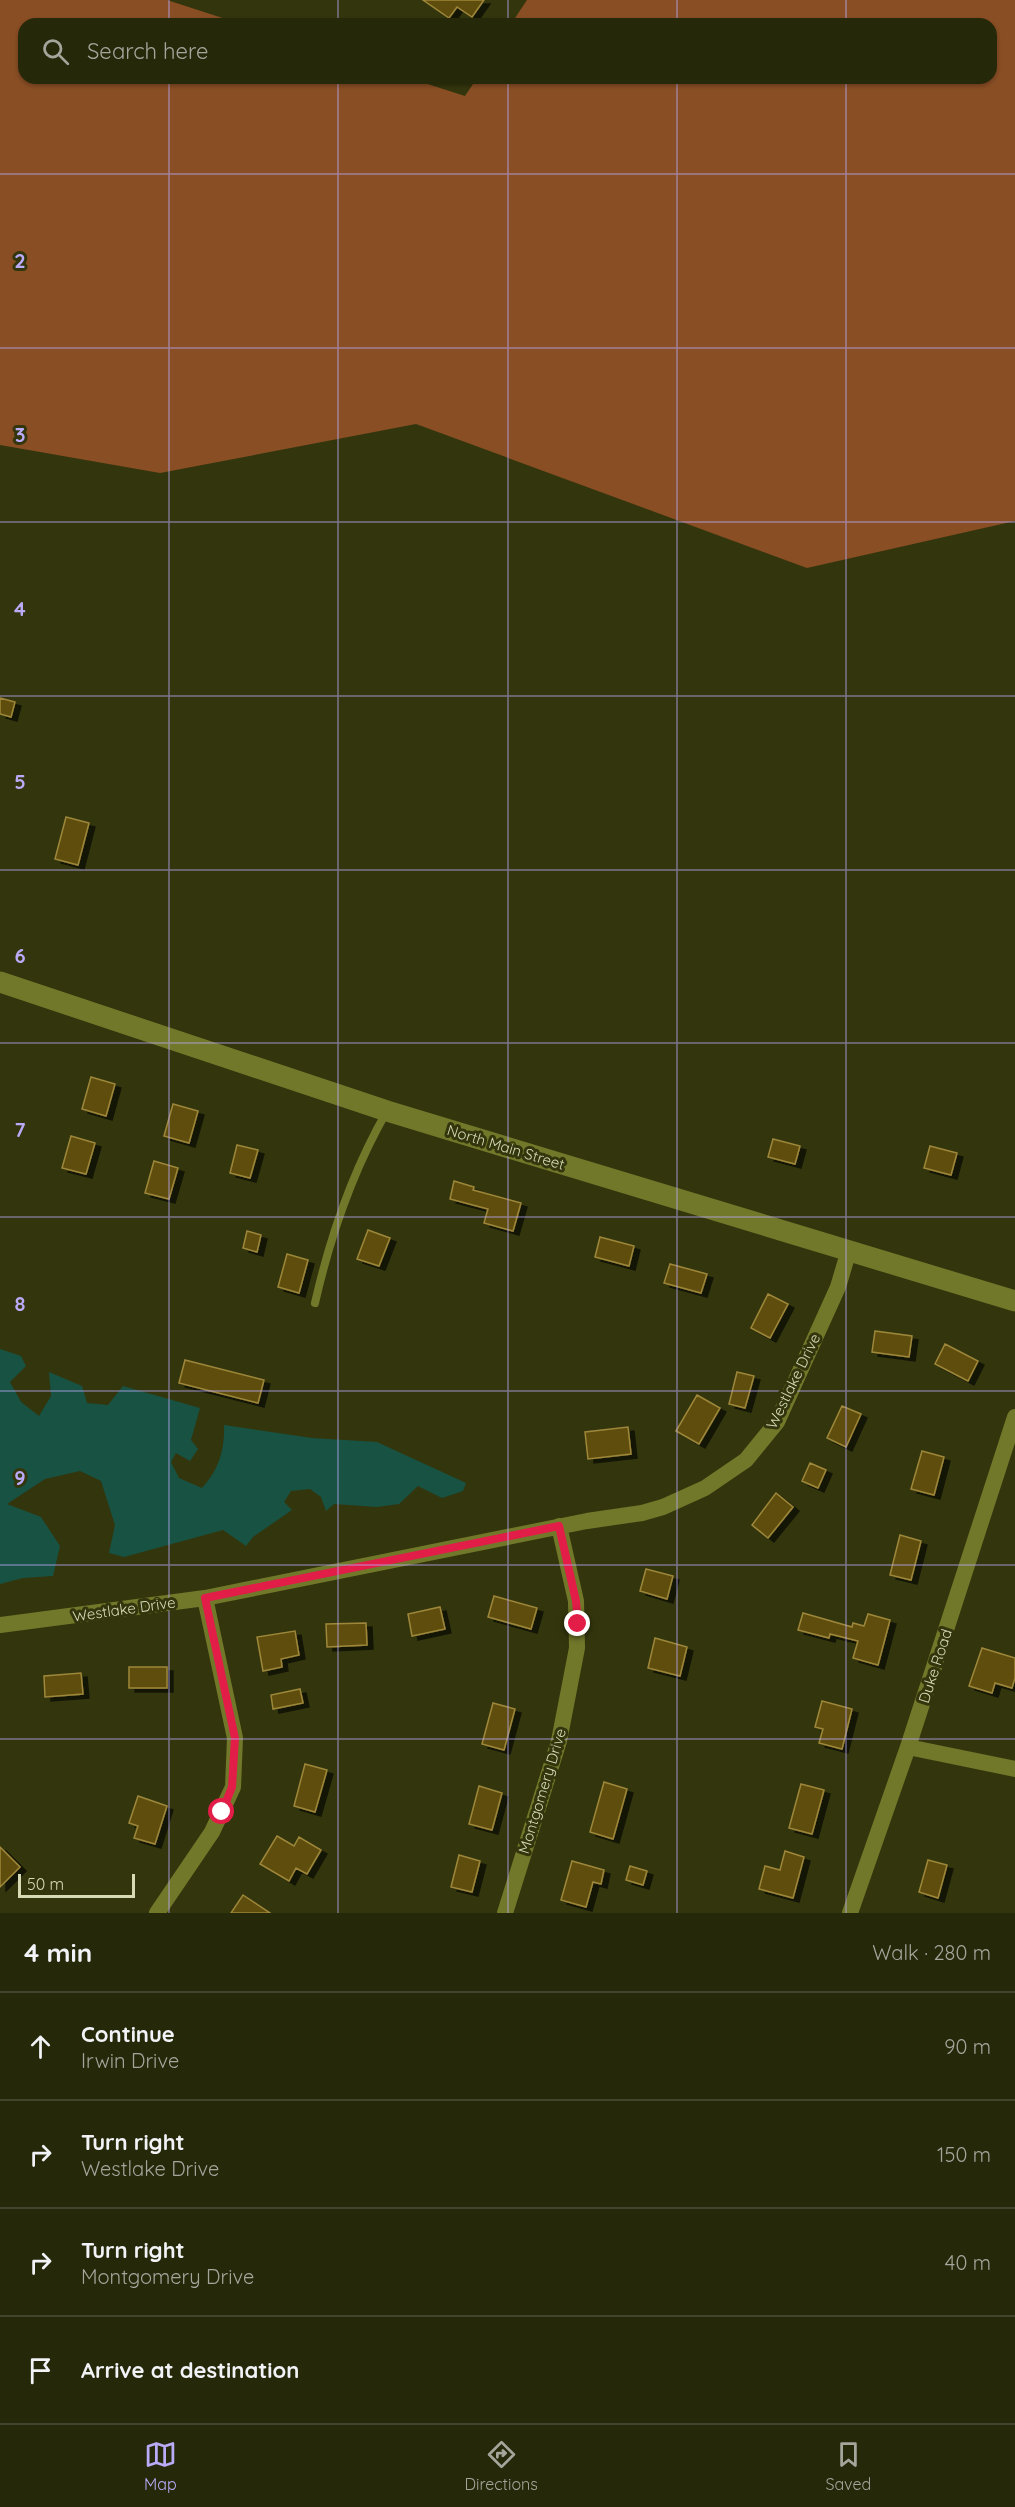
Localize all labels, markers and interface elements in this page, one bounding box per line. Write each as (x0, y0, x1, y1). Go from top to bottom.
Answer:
search box (18, 18, 997, 84)
icon: search (39, 35, 72, 68)
text: Search here (87, 37, 208, 65)
text: 2 (14, 248, 26, 273)
text: 3 (15, 422, 25, 447)
text: 4 (14, 596, 26, 621)
text: 5 (14, 769, 26, 794)
text: 6 (14, 943, 26, 968)
text: 7 (15, 1117, 26, 1142)
street label: North Main Street (445, 1120, 567, 1174)
text: 8 (15, 1291, 26, 1316)
street label: Westlake Drive (762, 1330, 824, 1432)
text: 9 (14, 1465, 26, 1490)
street label: Westlake Drive (71, 1592, 177, 1626)
route end (564, 1610, 590, 1636)
street label: Duke Road (914, 1627, 956, 1705)
street label: Montgomery Drive (514, 1726, 570, 1856)
route start (208, 1798, 234, 1824)
scale bar (18, 1871, 135, 1898)
text: 50 m (27, 1874, 64, 1894)
text: 4 min (24, 1936, 92, 1969)
text: Walk · 280 m (872, 1940, 991, 1965)
text: Continue (81, 2020, 175, 2048)
icon: ahead (24, 2030, 57, 2063)
text: 90 m (944, 2034, 991, 2059)
text: Irwin Drive (81, 2048, 179, 2073)
text: Turn right (81, 2128, 185, 2156)
icon: right (24, 2138, 57, 2171)
text: 150 m (937, 2142, 991, 2167)
text: Westlake Drive (81, 2156, 219, 2181)
text: Turn right (81, 2236, 185, 2264)
icon: right (24, 2246, 57, 2279)
text: 40 m (945, 2250, 991, 2275)
text: Montgomery Drive (81, 2264, 254, 2289)
icon: arrive (24, 2354, 57, 2387)
text: Arrive at destination (81, 2356, 299, 2384)
tab: Map (144, 2438, 177, 2494)
tab: Directions (465, 2438, 538, 2494)
tab: Saved (826, 2438, 871, 2494)

